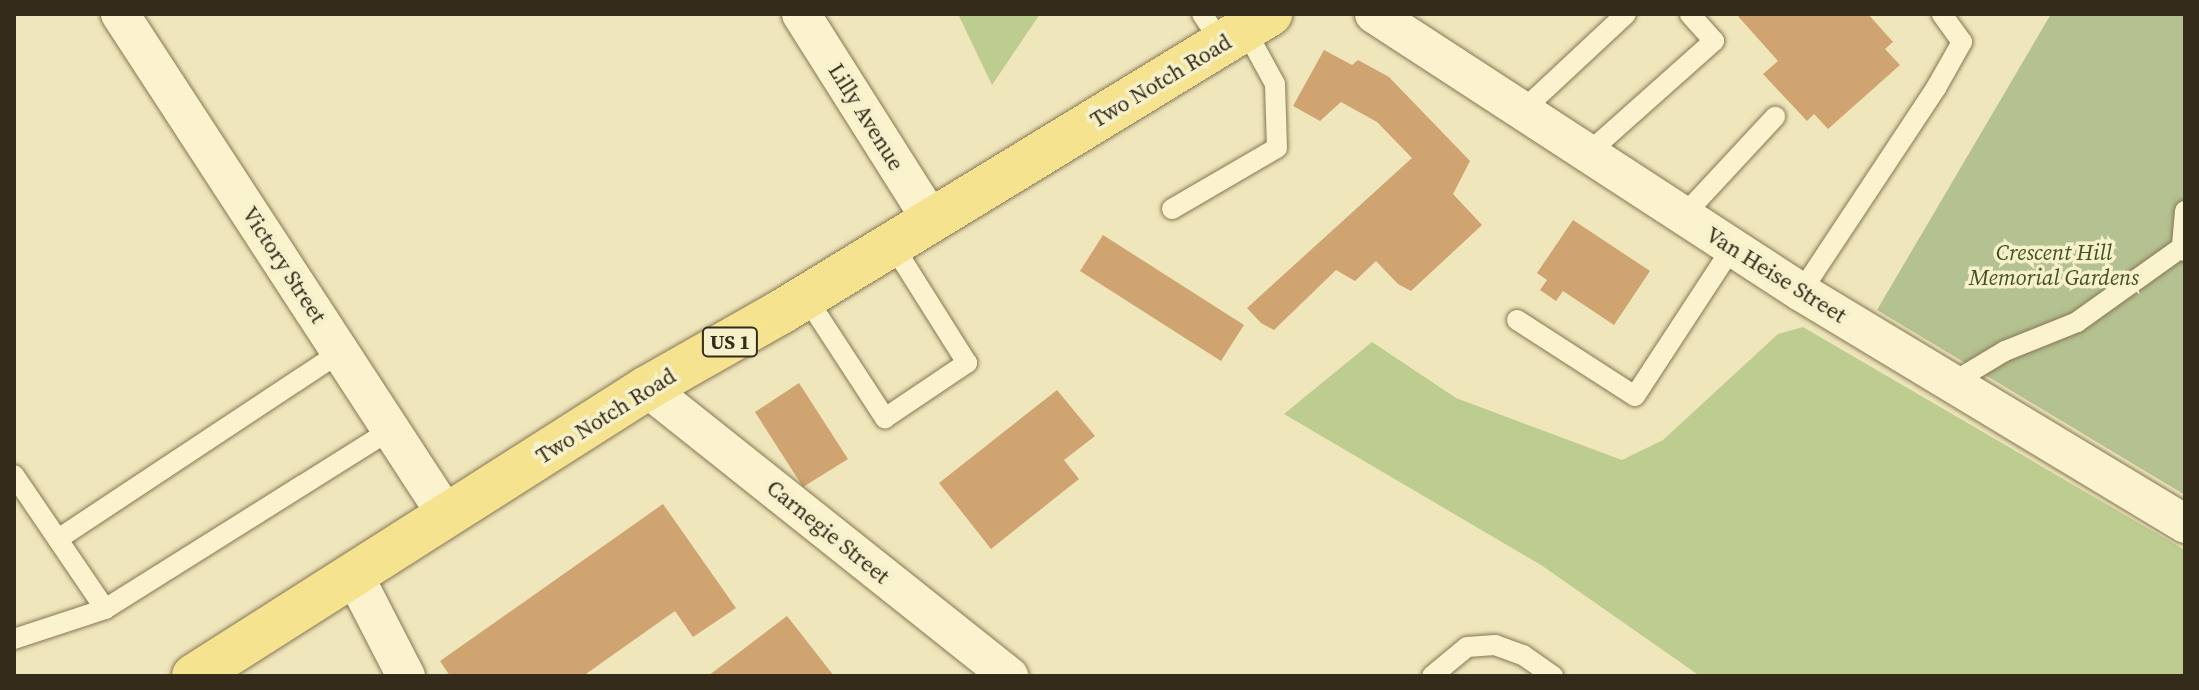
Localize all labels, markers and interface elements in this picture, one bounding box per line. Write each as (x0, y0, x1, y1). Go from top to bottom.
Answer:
street label: Two Notch Road (1086, 29, 1236, 133)
street label: Lilly Avenue (823, 59, 909, 175)
street label: Victory Street (237, 202, 331, 328)
street label: Van Heise Street (1701, 221, 1851, 329)
park label: Crescent Hill Memorial Gardens (1969, 239, 2139, 290)
road number: US 1 (700, 326, 760, 358)
street label: Two Notch Road (531, 363, 681, 469)
street label: Carnegie Street (761, 475, 895, 589)

